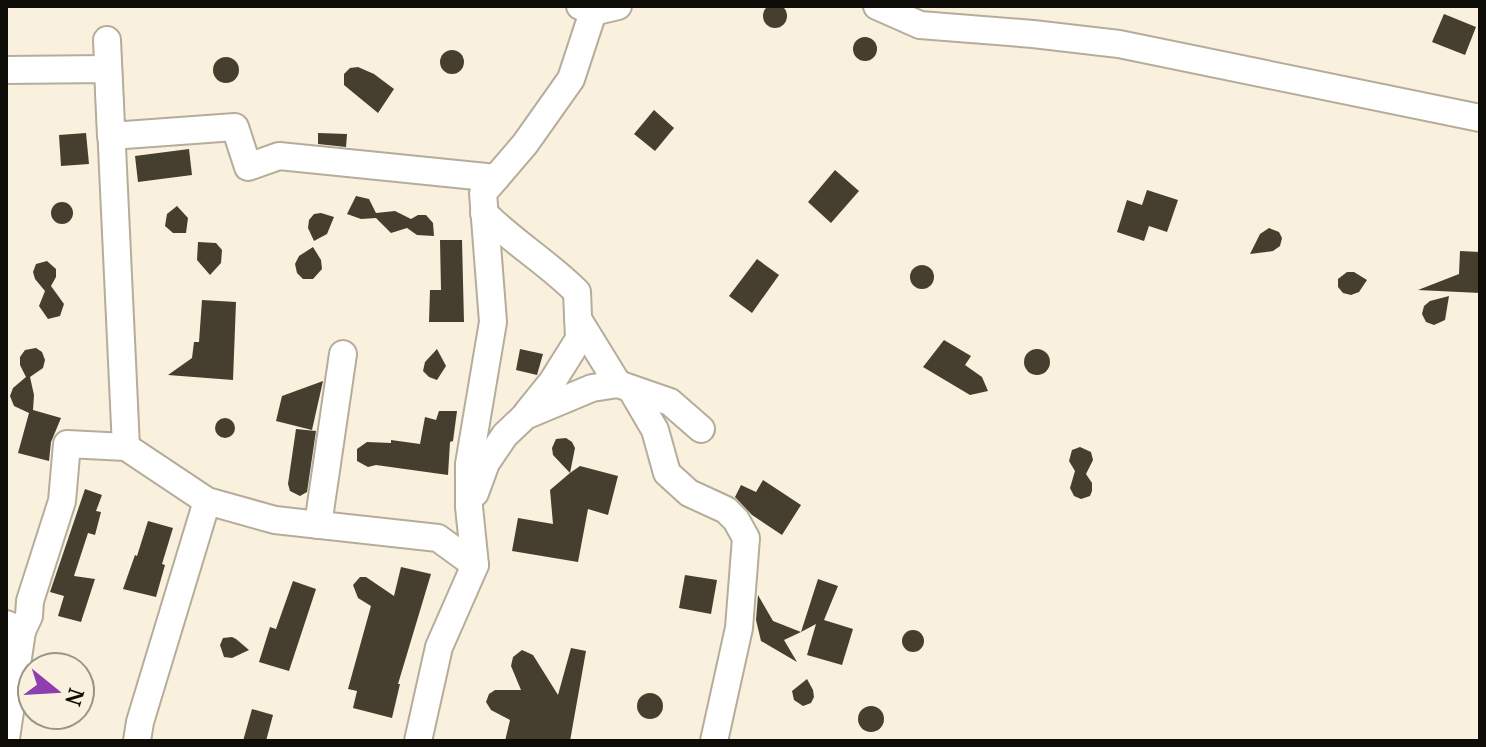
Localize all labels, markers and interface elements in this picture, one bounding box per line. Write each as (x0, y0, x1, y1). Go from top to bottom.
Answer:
north arrow (16, 651, 96, 731)
text: N (59, 685, 92, 710)

